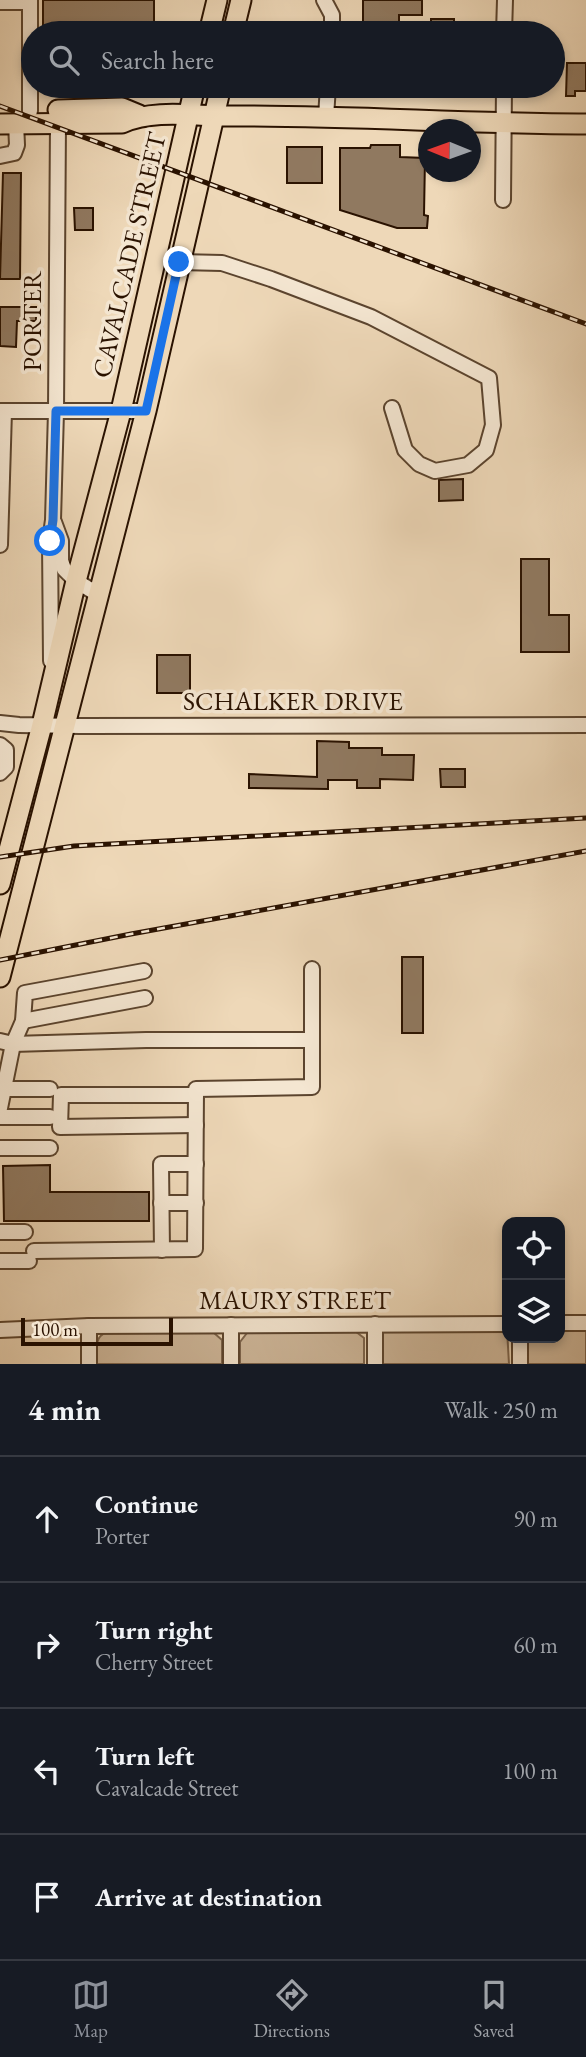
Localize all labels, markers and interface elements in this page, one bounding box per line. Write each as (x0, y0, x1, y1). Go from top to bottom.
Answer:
search box (21, 21, 565, 98)
icon: search (45, 41, 83, 79)
text: Search here (101, 43, 214, 77)
north arrow (418, 119, 481, 182)
street label: CAVALCADE STREET (84, 128, 174, 381)
route end (163, 246, 194, 277)
street label: PORTER (15, 270, 49, 371)
route start (34, 525, 65, 556)
street label: SCHALKER DRIVE (183, 684, 403, 718)
map controls (502, 1217, 565, 1343)
button: locate (502, 1217, 565, 1280)
button: layers (502, 1280, 565, 1343)
street label: MAURY STREET (199, 1283, 392, 1317)
scale bar (21, 1315, 173, 1347)
text: 100 m (32, 1317, 78, 1342)
text: 4 min (28, 1390, 101, 1429)
text: Walk · 250 m (444, 1395, 558, 1425)
text: Continue (95, 1487, 198, 1521)
icon: ahead (28, 1500, 66, 1538)
text: 90 m (513, 1504, 558, 1534)
text: Porter (95, 1521, 150, 1551)
text: Turn right (95, 1613, 213, 1647)
icon: right (28, 1626, 66, 1664)
text: 60 m (513, 1630, 558, 1660)
text: Cherry Street (95, 1647, 213, 1677)
text: Turn left (95, 1739, 194, 1773)
icon: left (28, 1752, 66, 1790)
text: 100 m (502, 1756, 558, 1786)
text: Cavalcade Street (95, 1773, 238, 1803)
icon: arrive (28, 1878, 66, 1916)
text: Arrive at destination (95, 1880, 322, 1914)
tab: Map (72, 1976, 110, 2043)
tab: Directions (253, 1976, 330, 2043)
tab: Saved (473, 1976, 514, 2043)

